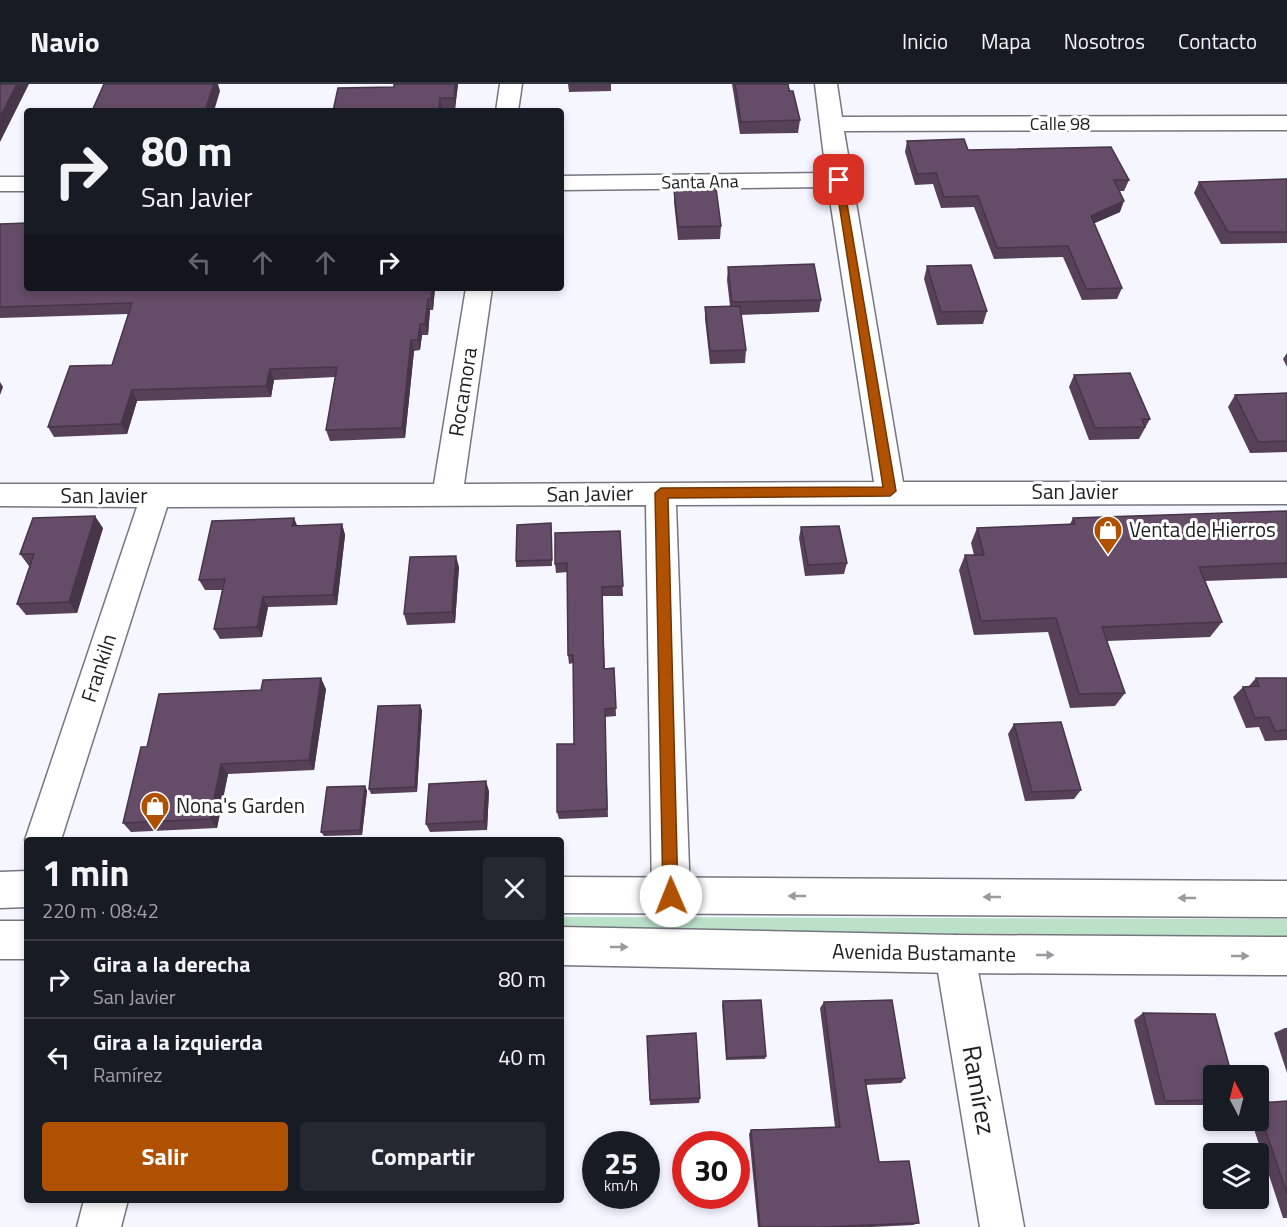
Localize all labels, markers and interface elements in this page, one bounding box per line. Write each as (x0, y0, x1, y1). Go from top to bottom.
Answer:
text: Navio (30, 20, 100, 63)
text: Inicio (902, 25, 948, 57)
text: Mapa (981, 25, 1031, 57)
text: Nosotros (1064, 25, 1145, 57)
text: Contacto (1178, 25, 1257, 57)
street label: Calle 98 (1030, 110, 1090, 137)
text: 80 m (141, 118, 233, 182)
icon: right (42, 132, 120, 210)
pin (813, 154, 864, 205)
icon: arrive (822, 163, 855, 196)
street label: Santa Ana (661, 167, 739, 196)
text: San Javier (141, 176, 253, 217)
icon: left (183, 246, 216, 279)
icon: ahead (246, 246, 279, 279)
icon: ahead (309, 246, 342, 279)
icon: right (372, 246, 405, 279)
street label: Rocamora (439, 344, 485, 439)
street label: San Javier (1032, 475, 1118, 507)
street label: San Javier (546, 476, 634, 510)
street label: San Javier (61, 479, 147, 511)
place label: Venta de Hierros (1129, 513, 1276, 545)
shop icon: Venta de Hierros (1092, 514, 1124, 556)
street label: Frankiln (72, 629, 124, 706)
place label: Nona's Garden (176, 789, 305, 821)
shop icon: Nona's Garden (139, 790, 171, 832)
text: 1 min (42, 845, 129, 900)
button: close (483, 857, 546, 920)
position arrow (639, 864, 703, 928)
one-way arrow (787, 891, 806, 901)
one-way arrow (982, 892, 1001, 902)
one-way arrow (1177, 893, 1196, 903)
text: 220 m · 08:42 (42, 895, 159, 926)
street label: Avenida Bustamante (832, 934, 1016, 970)
one-way arrow (610, 942, 629, 951)
text: Gira a la derecha (93, 947, 250, 981)
one-way arrow (1036, 950, 1055, 959)
one-way arrow (1231, 951, 1250, 961)
text: 80 m (498, 962, 546, 996)
icon: right (42, 963, 75, 996)
text: San Javier (93, 981, 176, 1012)
text: Gira a la izquierda (93, 1025, 263, 1059)
text: 40 m (498, 1040, 546, 1074)
icon: left (42, 1041, 75, 1074)
street label: Ramírez (952, 1042, 1007, 1138)
text: Ramírez (93, 1059, 162, 1090)
north arrow (1203, 1065, 1269, 1131)
map controls (1203, 1065, 1269, 1209)
button: Salir (42, 1122, 288, 1191)
button: Compartir (300, 1122, 546, 1191)
speed limit sign: 30 (672, 1131, 750, 1209)
text: 25 (604, 1140, 638, 1186)
button: layers (1203, 1143, 1269, 1209)
text: km/h (604, 1174, 638, 1197)

